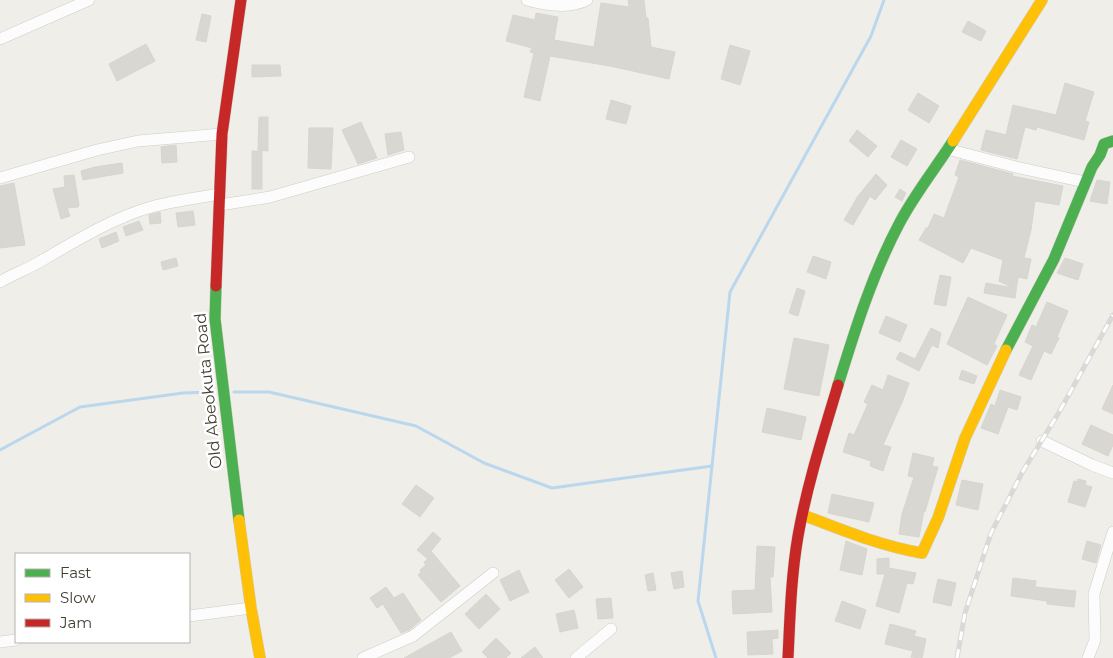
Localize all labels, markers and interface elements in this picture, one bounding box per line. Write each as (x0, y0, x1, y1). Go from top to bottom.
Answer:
street label: Old Abeokuta Road (190, 312, 226, 470)
legend (15, 553, 190, 643)
text: Fast (60, 563, 91, 582)
text: Slow (60, 588, 96, 607)
text: Jam (59, 613, 92, 632)

